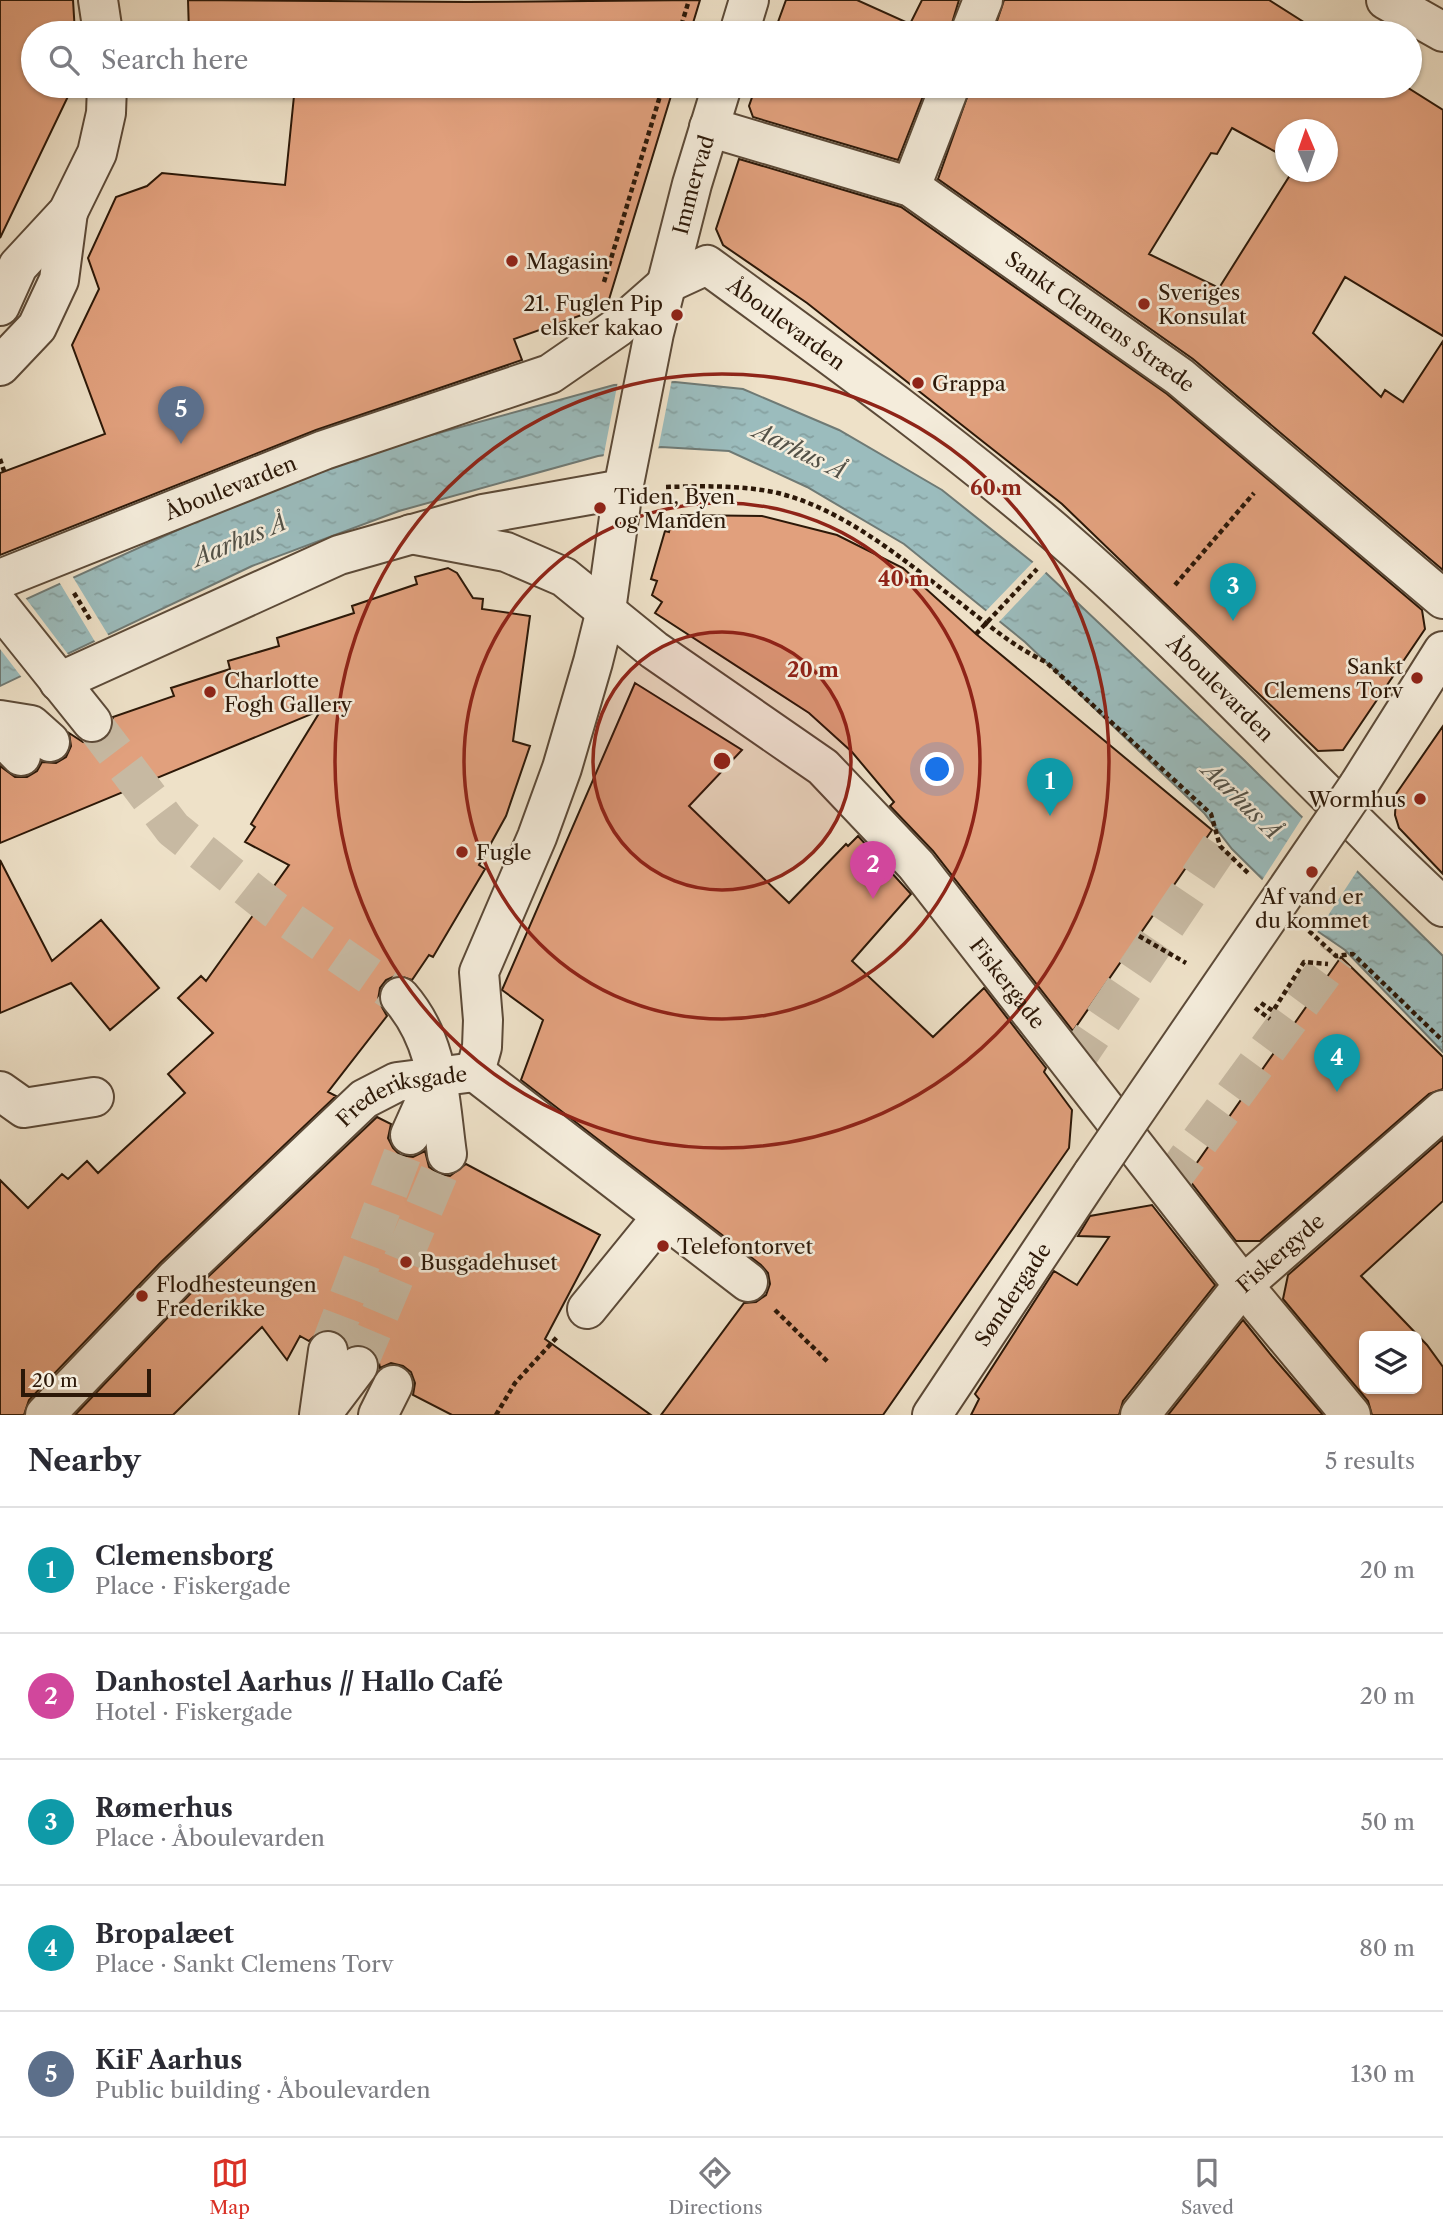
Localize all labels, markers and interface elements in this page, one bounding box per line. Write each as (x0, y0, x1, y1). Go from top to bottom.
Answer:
search box (21, 21, 1422, 98)
icon: search (45, 41, 83, 79)
text: Search here (101, 44, 248, 76)
north arrow (1275, 119, 1338, 182)
street label: Immervad (667, 132, 719, 237)
street label: Sankt Clemens Stræde (1001, 246, 1200, 397)
place label: Magasin (526, 249, 609, 274)
marker: Magasin (504, 253, 520, 269)
street label: Åboulevarden (722, 271, 850, 375)
place label: Sveriges Konsulat (1158, 280, 1247, 329)
place label: 21. Fuglen Pip elsker kakao (523, 291, 663, 340)
marker: Sveriges Konsulat (1136, 296, 1152, 312)
marker: 21. Fuglen Pip elsker kakao (669, 307, 685, 323)
place label: Grappa (932, 371, 1007, 396)
marker: Grappa (910, 375, 926, 391)
pin: 5 (158, 386, 204, 444)
water label: Aarhus Å (746, 415, 851, 485)
street label: Åboulevarden (160, 450, 300, 525)
text: 60 m (970, 475, 1022, 500)
place label: Tiden, Byen og Manden (614, 484, 735, 533)
marker: Tiden, Byen og Manden (592, 500, 608, 516)
water label: Aarhus Å (186, 508, 291, 574)
pin: 3 (1210, 563, 1256, 621)
text: 40 m (878, 566, 930, 591)
street label: Åboulevarden (1162, 629, 1279, 746)
place label: Sankt Clemens Torv (1263, 654, 1404, 703)
text: 20 m (787, 657, 839, 682)
place label: Charlotte Fogh Gallery (224, 668, 353, 717)
marker: Sankt Clemens Torv (1409, 670, 1425, 686)
marker: Charlotte Fogh Gallery (202, 684, 218, 700)
centre of rings (710, 749, 734, 773)
your location (920, 752, 954, 786)
water label: Aarhus Å (1194, 754, 1288, 846)
pin: 1 (1027, 758, 1073, 816)
place label: Wormhus (1307, 787, 1406, 812)
marker: Wormhus (1412, 791, 1428, 807)
place label: Fugle (476, 840, 532, 865)
pin: 2 (850, 841, 896, 899)
marker: Fugle (454, 844, 470, 860)
marker: Af vand er du kommet (1304, 864, 1320, 880)
place label: Af vand er du kommet (1255, 884, 1369, 933)
street label: Fiskergade (965, 933, 1051, 1033)
pin: 4 (1314, 1034, 1360, 1092)
street label: Frederiksgade (331, 1061, 469, 1131)
street label: Fiskergyde (1231, 1208, 1329, 1298)
place label: Telefontorvet (677, 1234, 813, 1259)
marker: Telefontorvet (655, 1238, 671, 1254)
street label: Søndergade (969, 1238, 1056, 1351)
place label: Busgadehuset (420, 1250, 558, 1275)
marker: Busgadehuset (398, 1254, 414, 1270)
place label: Flodhesteungen Frederikke (156, 1272, 317, 1321)
marker: Flodhesteungen Frederikke (134, 1288, 150, 1304)
map controls (1359, 1331, 1422, 1394)
button: layers (1359, 1331, 1422, 1394)
scale bar (21, 1366, 150, 1398)
text: 20 m (32, 1369, 78, 1392)
text: Nearby (28, 1442, 141, 1479)
text: 5 results (1325, 1447, 1415, 1475)
text: Clemensborg (95, 1540, 273, 1572)
text: 1 (46, 1556, 56, 1584)
text: 20 m (1360, 1556, 1415, 1584)
text: Place · Fiskergade (95, 1572, 291, 1600)
text: Danhostel Aarhus // Hallo Café (95, 1666, 503, 1698)
text: 2 (44, 1682, 58, 1710)
text: 20 m (1360, 1682, 1415, 1710)
text: Hotel · Fiskergade (95, 1698, 293, 1726)
text: Rømerhus (95, 1792, 233, 1824)
text: 3 (45, 1808, 58, 1836)
text: 50 m (1360, 1808, 1415, 1836)
text: Place · Åboulevarden (95, 1824, 325, 1852)
text: Bropalæet (95, 1918, 234, 1950)
text: 4 (44, 1934, 58, 1962)
text: 80 m (1359, 1934, 1415, 1962)
text: Place · Sankt Clemens Torv (95, 1950, 393, 1978)
text: KiF Aarhus (95, 2044, 242, 2076)
text: 5 (45, 2060, 57, 2088)
text: 130 m (1351, 2060, 1415, 2088)
text: Public building · Åboulevarden (95, 2076, 431, 2104)
tab: Map (209, 2154, 250, 2219)
tab: Directions (669, 2154, 762, 2219)
tab: Saved (1181, 2154, 1234, 2219)

